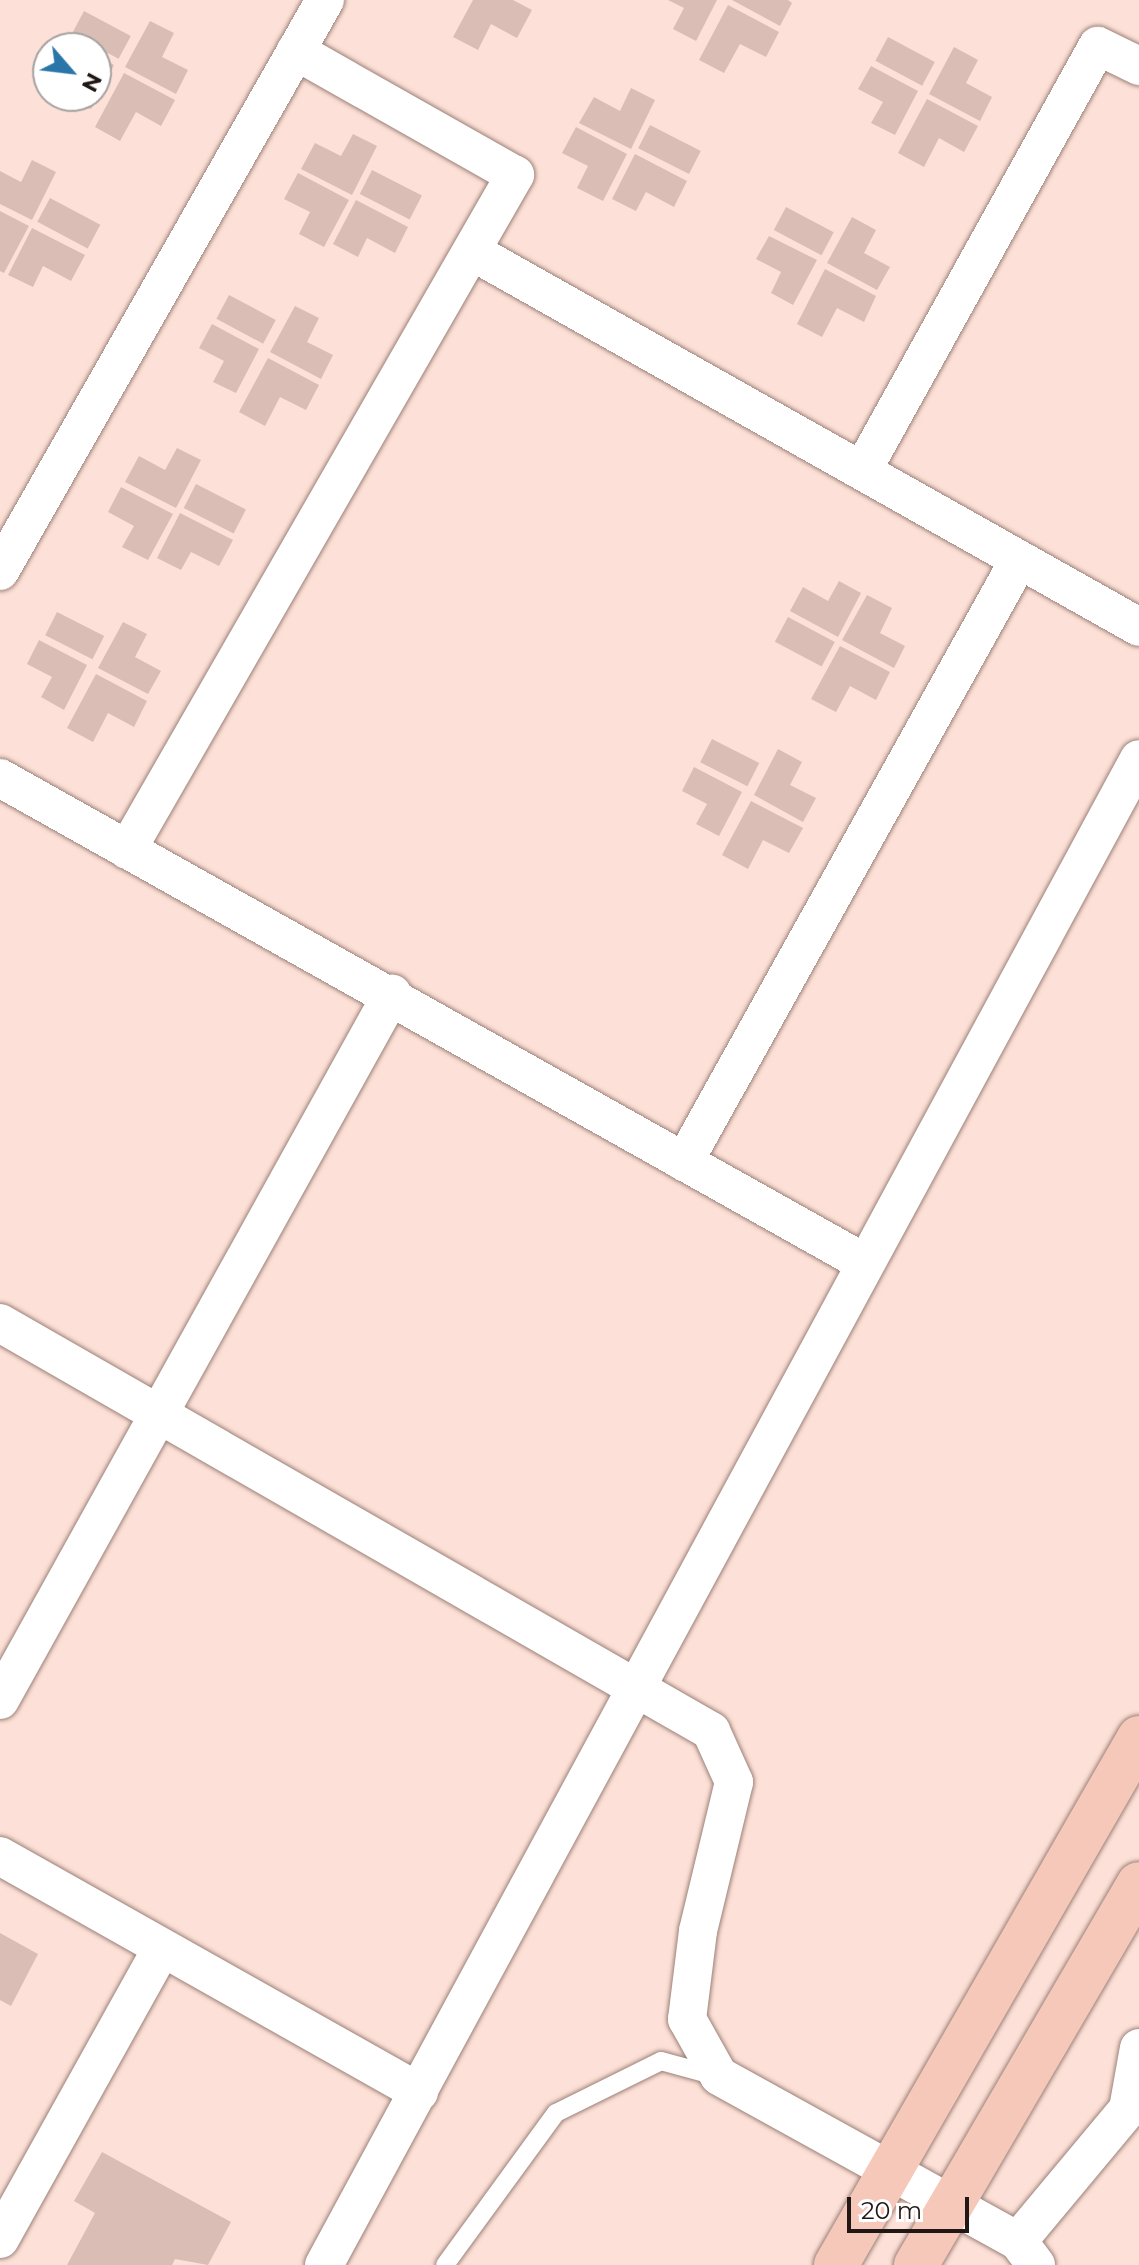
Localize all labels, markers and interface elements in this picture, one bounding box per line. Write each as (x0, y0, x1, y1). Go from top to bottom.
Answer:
north arrow (32, 32, 112, 112)
text: N (76, 68, 108, 97)
scale bar (851, 2181, 973, 2231)
text: 20 m (861, 2196, 922, 2225)

